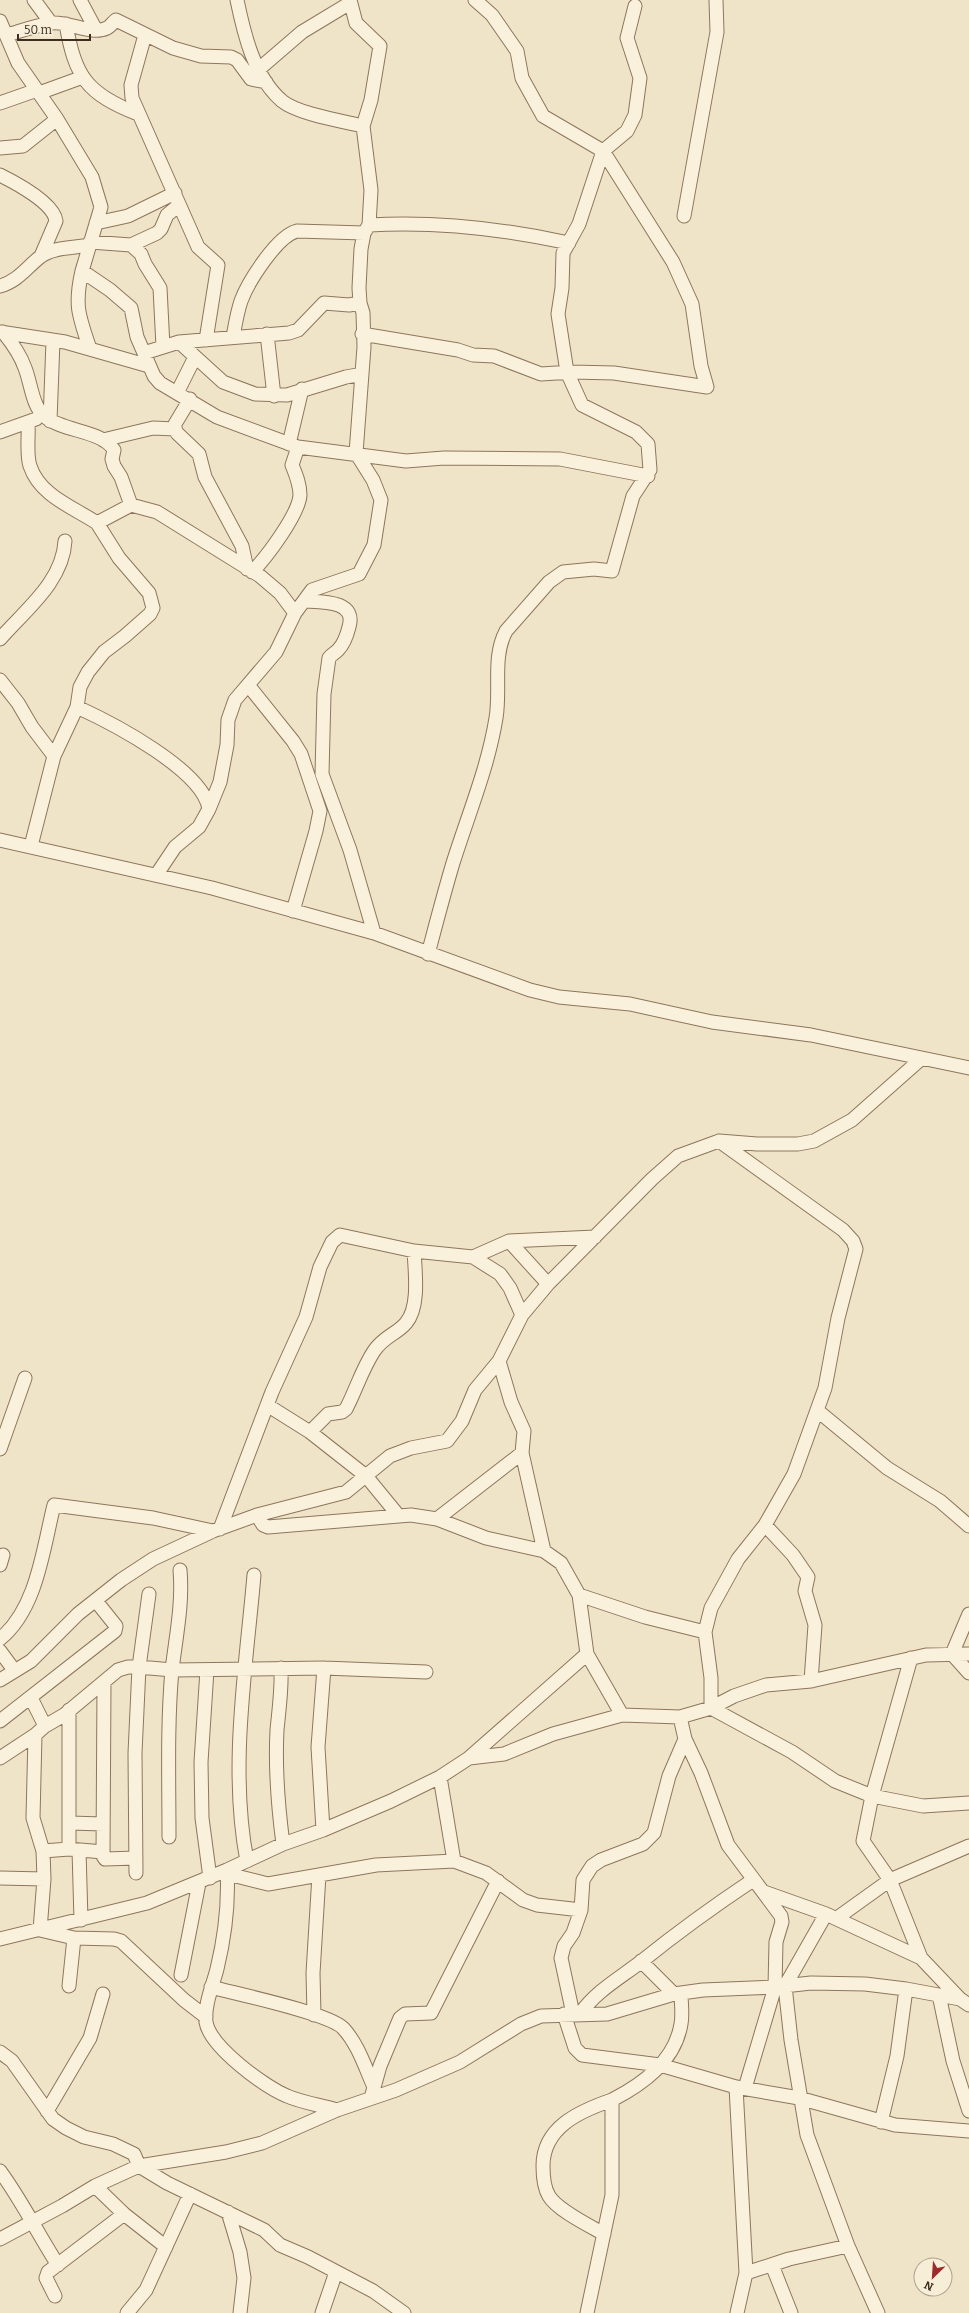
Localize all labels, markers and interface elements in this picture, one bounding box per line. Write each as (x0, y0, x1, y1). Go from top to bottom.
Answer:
scale bar (18, 16, 90, 42)
text: 50 m (24, 23, 53, 37)
north arrow (913, 2257, 953, 2297)
text: N (922, 2278, 936, 2293)

